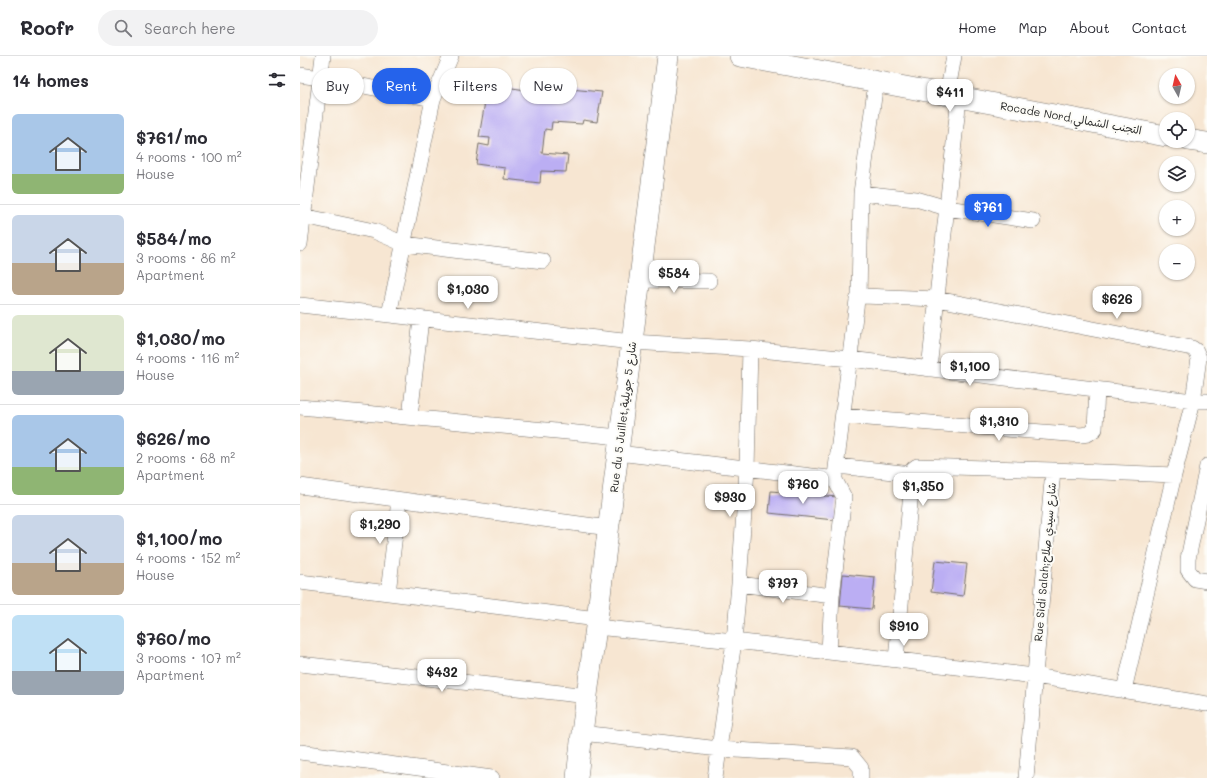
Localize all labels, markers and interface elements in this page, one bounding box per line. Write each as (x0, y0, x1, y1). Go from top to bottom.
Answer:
search box (98, 10, 378, 46)
text: Roofr (20, 15, 74, 40)
icon: search (112, 17, 134, 39)
text: Search here (144, 18, 236, 38)
text: Home (958, 18, 996, 37)
text: Map (1018, 18, 1047, 37)
text: About (1069, 18, 1110, 37)
text: Contact (1132, 18, 1187, 37)
chip: Buy (312, 68, 364, 104)
chip: Rent (372, 68, 431, 104)
chip: Filters (439, 68, 512, 104)
chip: New (520, 68, 577, 104)
north arrow (1159, 68, 1195, 104)
map controls (1159, 68, 1195, 280)
text: 14 homes (12, 69, 89, 91)
icon: filters (266, 69, 288, 91)
pin: $411 (926, 79, 974, 113)
text: $411 (936, 83, 964, 100)
street label: Rocade Nord,التجنب الشمالي (998, 98, 1143, 141)
button: locate (1159, 112, 1195, 148)
text: $761/mo (136, 126, 208, 148)
icon: home (44, 130, 92, 178)
text: 4 rooms · 100 m² (136, 148, 242, 165)
button: layers (1159, 156, 1195, 192)
text: House (136, 165, 174, 182)
pin: $761 (964, 194, 1012, 228)
text: $761 (974, 198, 1002, 215)
button: + (1159, 200, 1195, 236)
text: $584/mo (136, 227, 212, 249)
icon: home (44, 231, 92, 279)
button: − (1159, 244, 1195, 280)
text: 3 rooms · 86 m² (136, 249, 236, 266)
pin: $584 (650, 260, 698, 294)
text: $584 (658, 264, 690, 281)
text: Apartment (136, 266, 205, 283)
pin: $1,030 (435, 276, 501, 310)
text: $1,030 (447, 280, 489, 297)
pin: $626 (1093, 286, 1141, 320)
text: $626 (1101, 290, 1133, 307)
text: $1,030/mo (136, 327, 225, 349)
icon: home (44, 331, 92, 379)
street label: Rue du 5 Juillet,شارع 5 جويلية (606, 341, 641, 494)
text: 4 rooms · 116 m² (136, 349, 239, 366)
pin: $1,100 (937, 353, 1003, 387)
text: $1,100 (950, 357, 990, 374)
text: House (136, 366, 174, 383)
pin: $1,310 (966, 408, 1032, 442)
text: $1,310 (979, 412, 1019, 429)
text: $626/mo (136, 427, 210, 449)
icon: home (44, 431, 92, 479)
text: 2 rooms · 68 m² (136, 449, 235, 466)
text: Apartment (136, 466, 205, 483)
pin: $760 (779, 471, 827, 505)
pin: $1,350 (890, 473, 956, 507)
text: $760 (787, 475, 819, 492)
text: $1,350 (902, 477, 944, 494)
street label: Rue Sidi Salah;شارع سيدي صلاح (1030, 482, 1061, 642)
pin: $930 (706, 484, 754, 518)
text: $930 (714, 488, 746, 505)
pin: $1,290 (347, 511, 413, 545)
text: $1,290 (359, 515, 401, 532)
text: $1,100/mo (136, 527, 222, 549)
icon: home (44, 531, 92, 579)
text: 4 rooms · 152 m² (136, 549, 240, 566)
text: House (136, 566, 174, 583)
pin: $797 (759, 570, 807, 604)
text: $797 (768, 574, 798, 591)
pin: $910 (880, 613, 928, 647)
text: $910 (889, 617, 919, 634)
text: $760/mo (136, 627, 211, 649)
icon: home (44, 631, 92, 679)
text: 3 rooms · 107 m² (136, 649, 241, 666)
pin: $432 (418, 659, 466, 693)
text: $432 (426, 663, 458, 680)
text: Apartment (136, 666, 205, 683)

